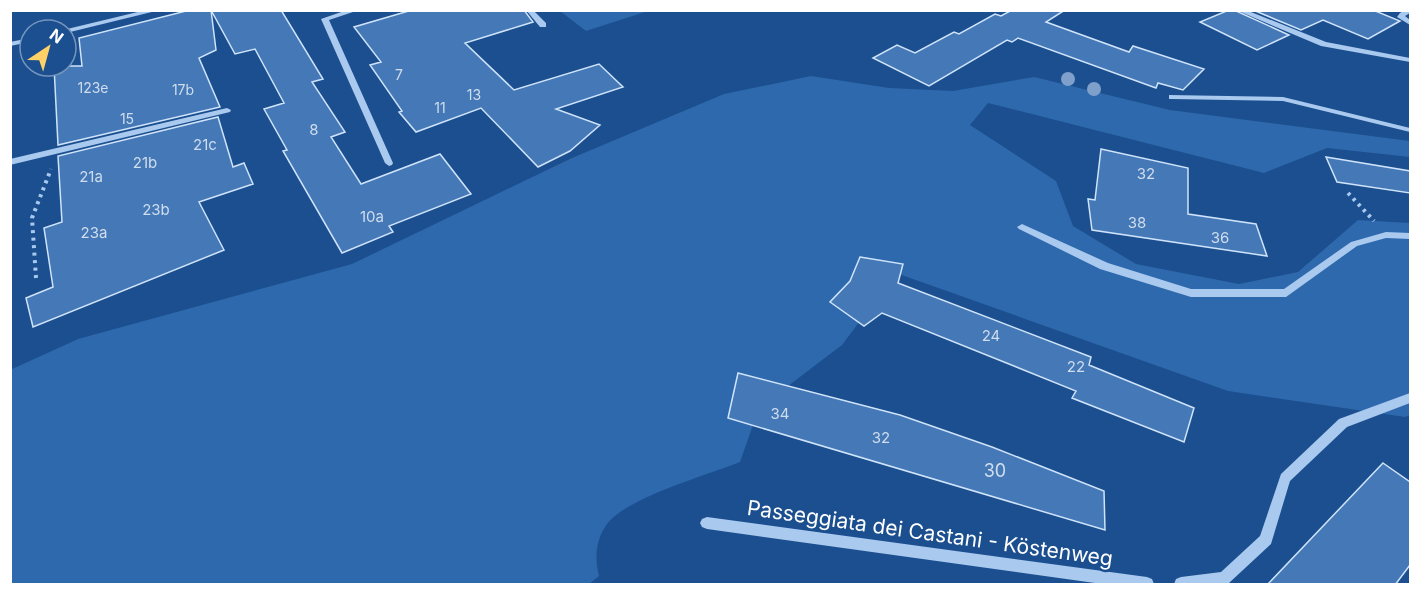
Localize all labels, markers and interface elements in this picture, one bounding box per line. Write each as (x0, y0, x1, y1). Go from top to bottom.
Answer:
north arrow (18, 18, 78, 78)
text: N (46, 24, 68, 48)
house number: 7 (395, 66, 403, 83)
house number: 123e (77, 79, 109, 96)
house number: 17b (172, 81, 194, 98)
house number: 13 (467, 86, 481, 103)
house number: 11 (434, 99, 446, 116)
house number: 15 (120, 110, 134, 127)
house number: 8 (309, 120, 319, 139)
house number: 21c (193, 135, 217, 154)
house number: 21b (133, 153, 157, 172)
house number: 32 (1137, 164, 1155, 183)
house number: 21a (79, 167, 103, 186)
house number: 23b (142, 200, 170, 219)
house number: 10a (360, 207, 384, 226)
house number: 38 (1128, 213, 1146, 232)
house number: 23a (81, 223, 107, 242)
house number: 36 (1211, 228, 1229, 247)
house number: 24 (982, 326, 1000, 345)
house number: 22 (1067, 357, 1085, 376)
house number: 34 (771, 404, 789, 423)
house number: 32 (872, 428, 890, 447)
house number: 30 (984, 460, 1006, 481)
street label: Passeggiata dei Castani - Köstenweg (745, 495, 1115, 571)

